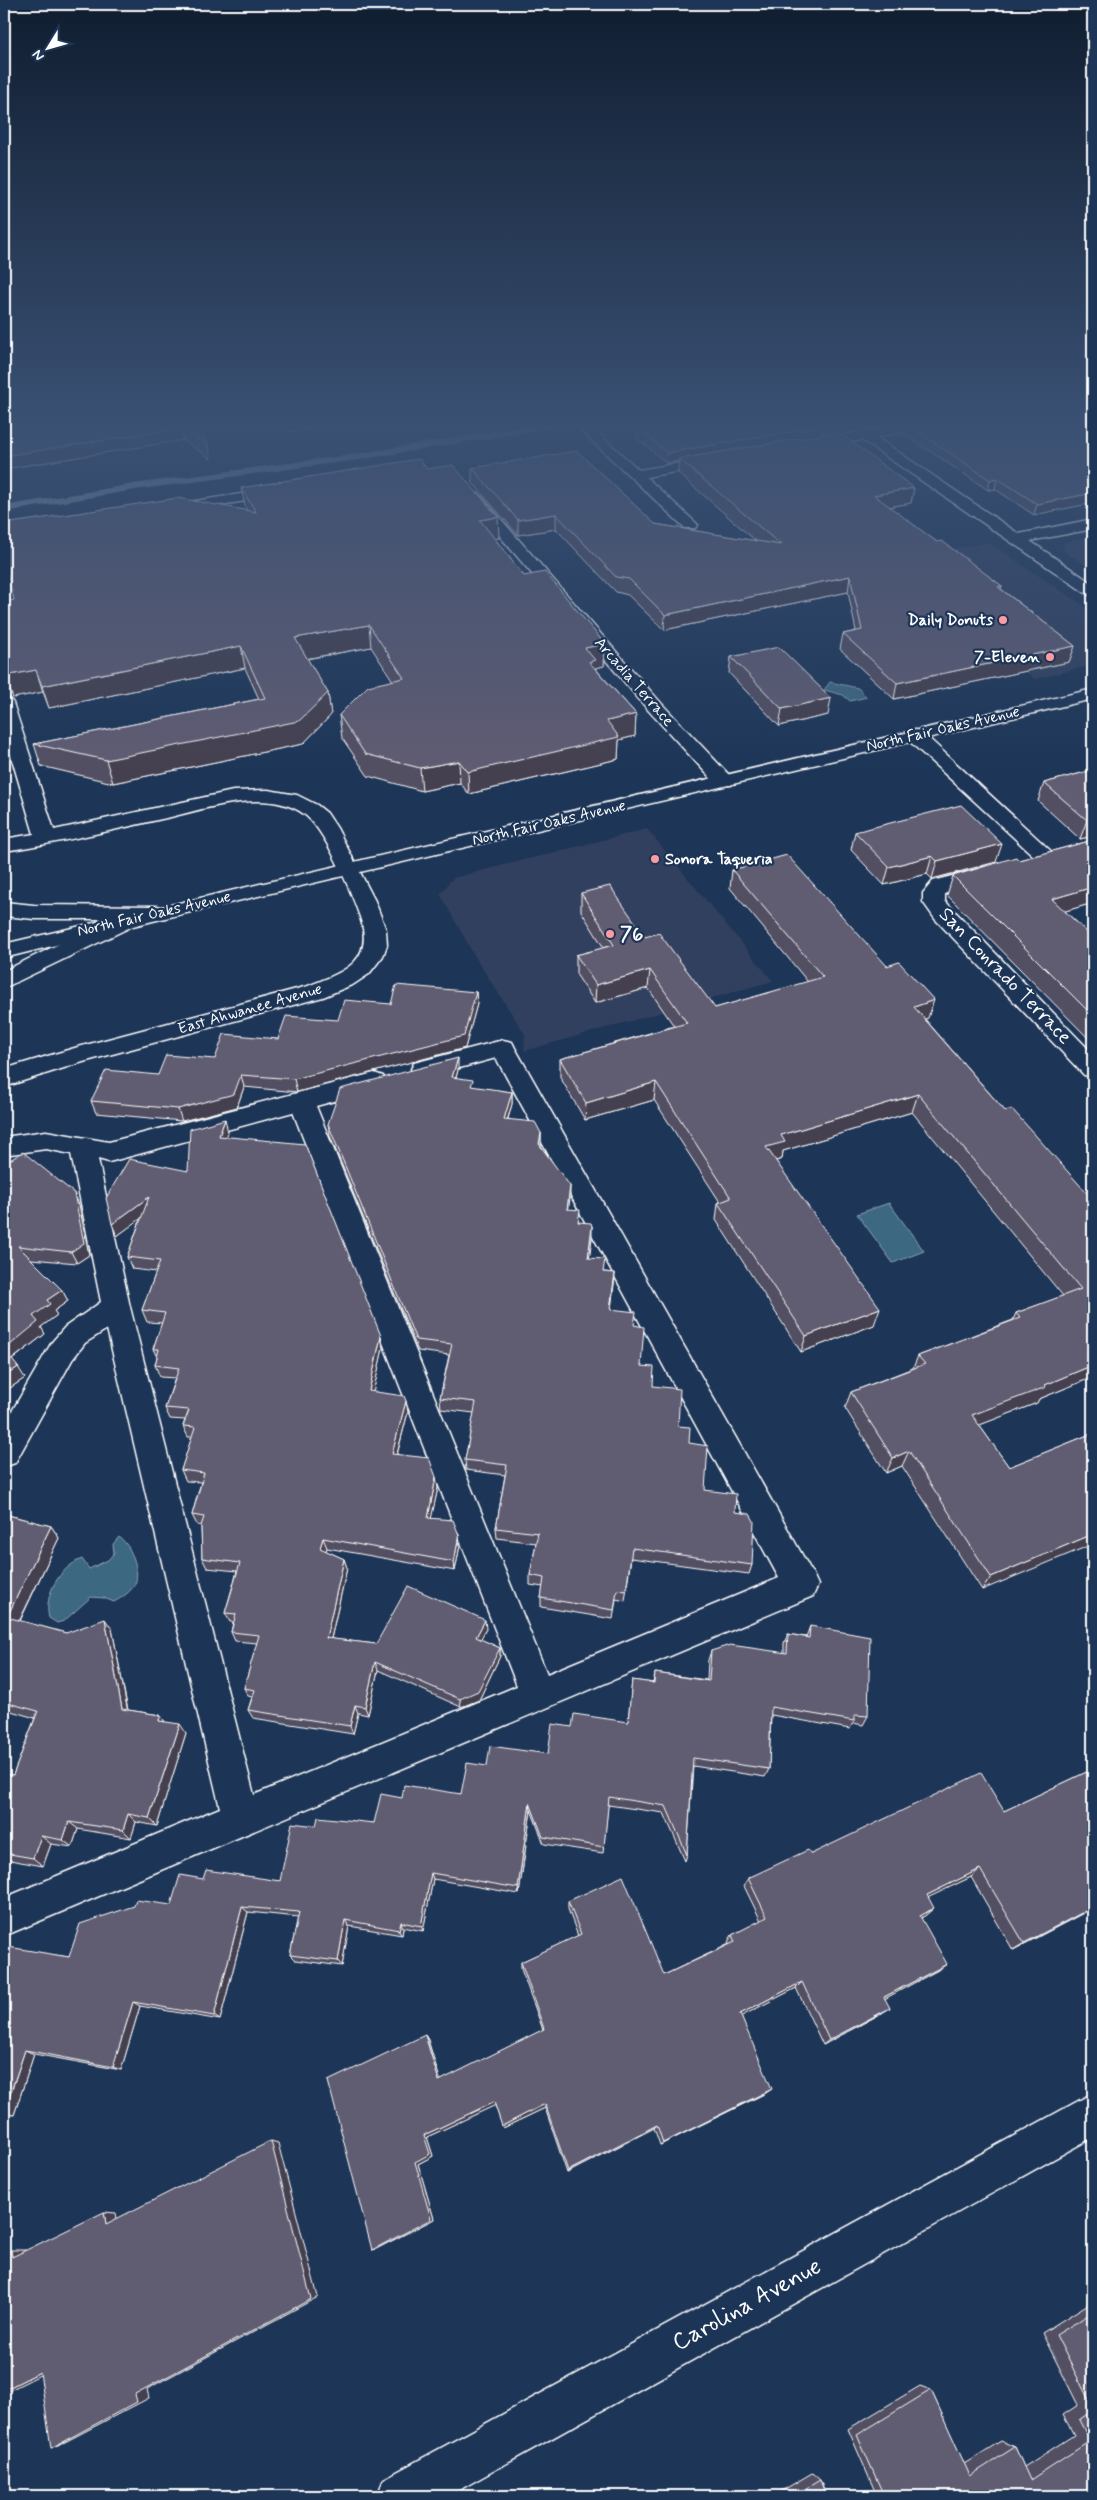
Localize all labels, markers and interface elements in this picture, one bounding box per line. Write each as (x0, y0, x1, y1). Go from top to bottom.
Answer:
north arrow (22, 22, 72, 72)
text: N (28, 46, 48, 64)
place label: Daily Donuts (908, 610, 994, 631)
marker: Daily Donuts (997, 614, 1009, 626)
street label: Arcadia Terrace (589, 633, 679, 731)
place label: 7-Eleven (974, 647, 1040, 668)
marker: 7-Eleven (1044, 651, 1056, 663)
street label: North Fair Oaks Avenue (864, 701, 1022, 757)
street label: North Fair Oaks Avenue (470, 795, 628, 851)
place label: Sonora Taqueria (665, 849, 773, 870)
marker: Sonora Taqueria (649, 853, 661, 865)
street label: North Fair Oaks Avenue (75, 886, 233, 942)
street label: San Conrado Terrace (933, 902, 1078, 1051)
place label: 76 (620, 921, 643, 948)
marker: 76 (604, 928, 616, 940)
street label: East Ahwanee Avenue (175, 978, 325, 1040)
street label: Carolina Avenue (667, 2251, 827, 2359)

